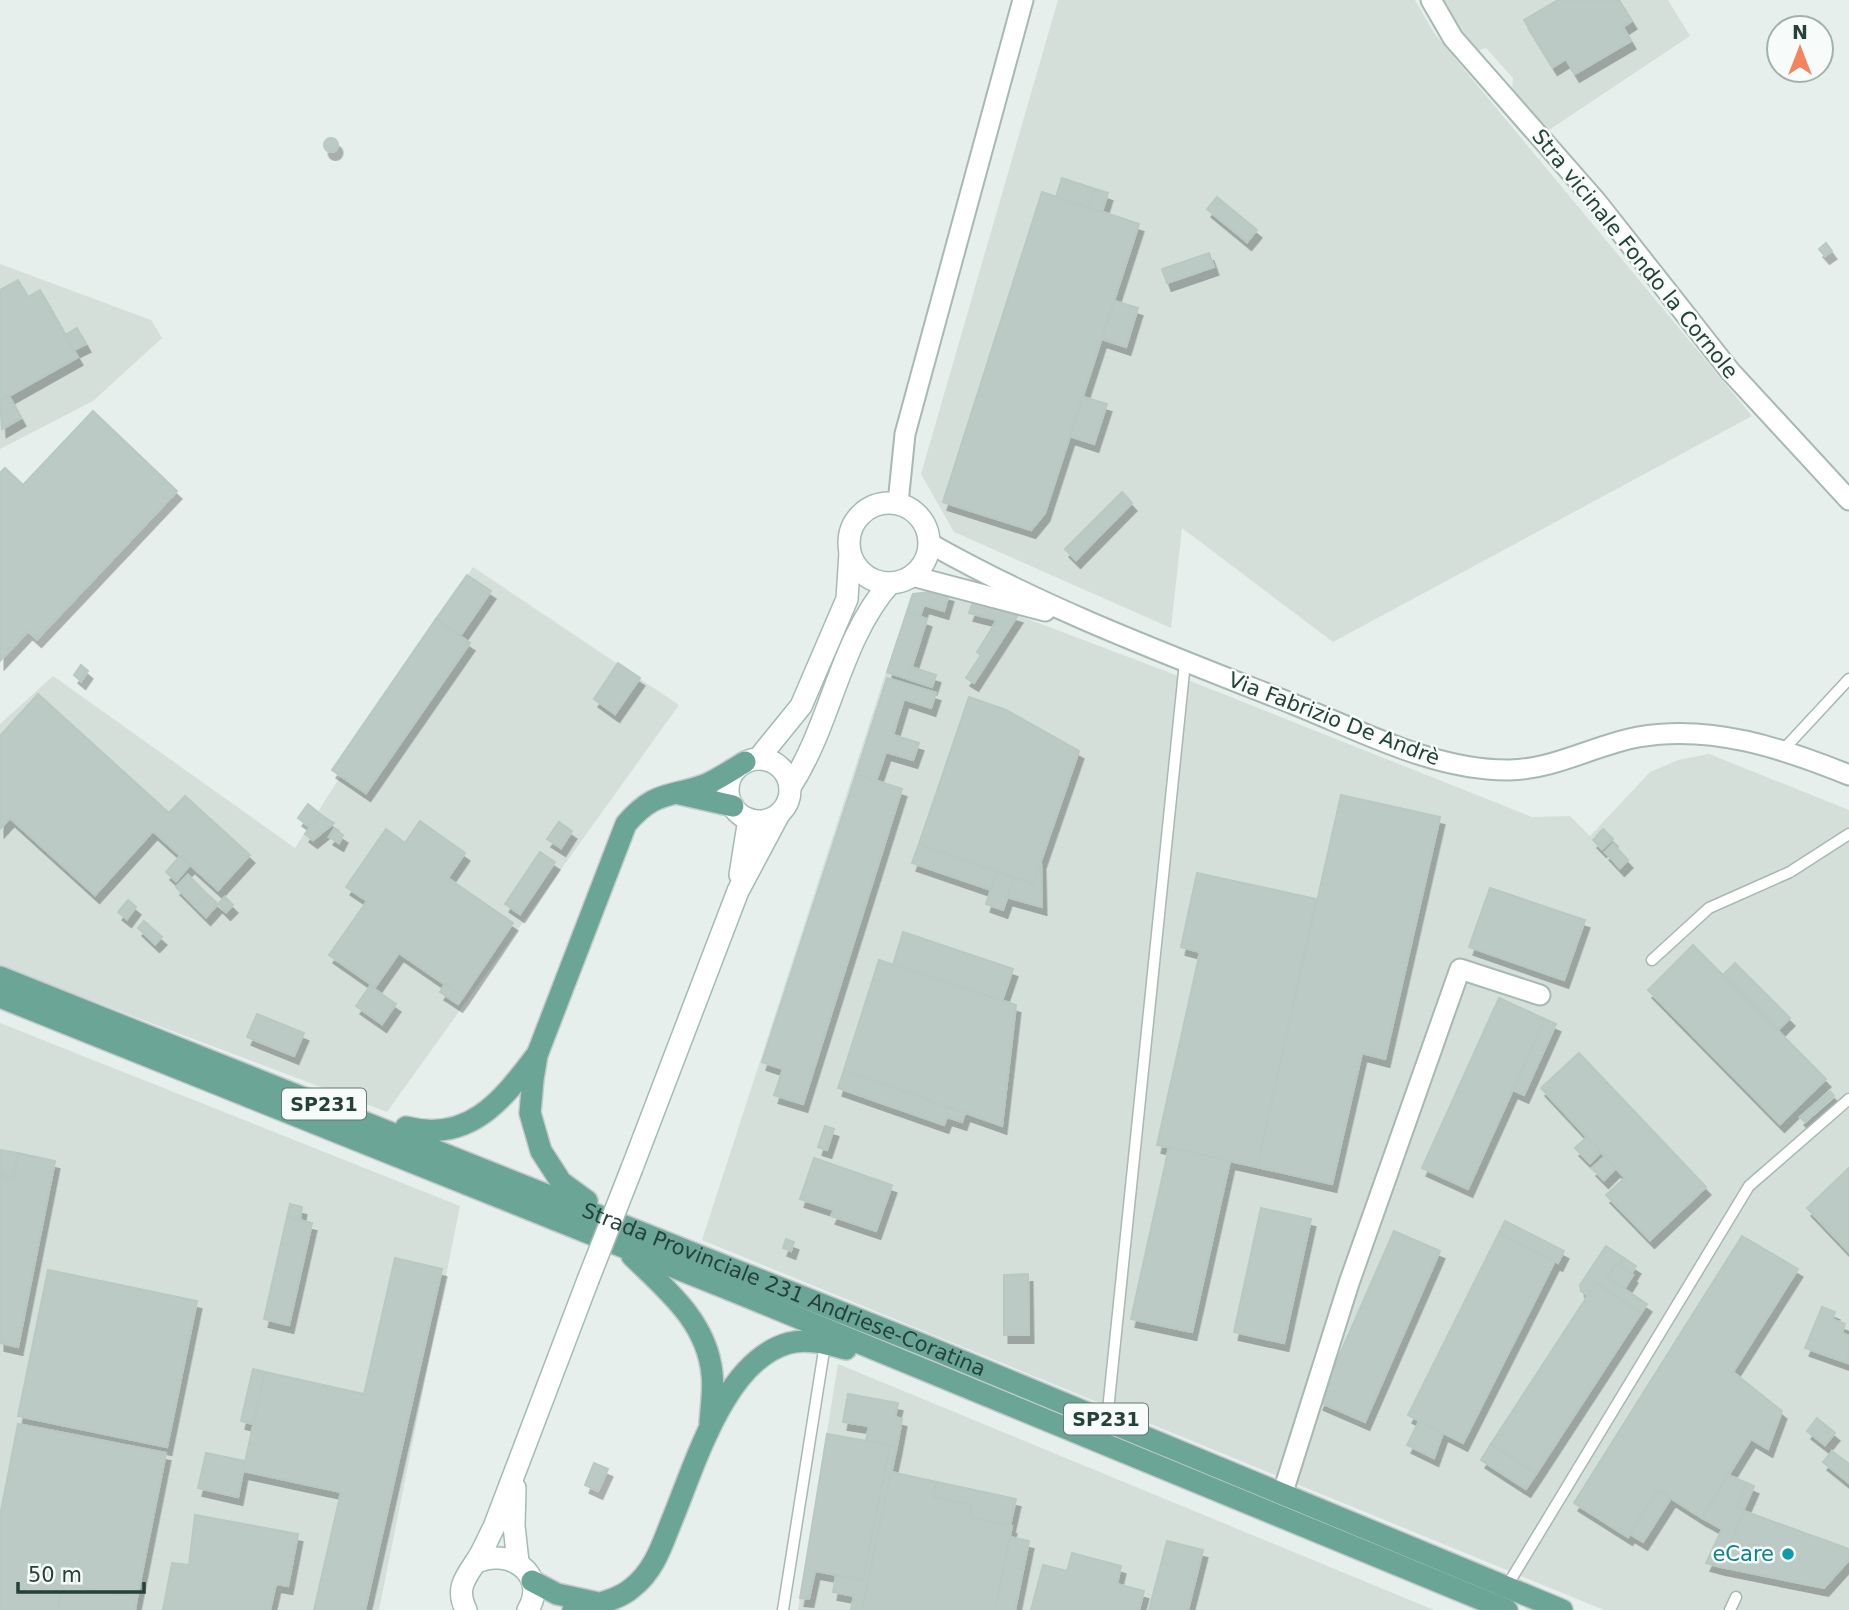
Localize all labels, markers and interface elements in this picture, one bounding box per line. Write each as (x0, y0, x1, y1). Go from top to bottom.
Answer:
north arrow (1765, 14, 1835, 84)
text: N (1792, 21, 1808, 43)
street label: Stra vicinale Fondo la Cornole (1527, 125, 1743, 383)
street label: Via Fabrizio De Andrè (1225, 668, 1443, 770)
road number: SP231 (282, 1088, 366, 1120)
street label: Strada Provinciale 231 Andriese-Coratina (579, 1198, 989, 1381)
road number: SP231 (1064, 1404, 1148, 1434)
place label: eCare (1712, 1542, 1774, 1566)
marker: eCare (1780, 1546, 1796, 1562)
scale bar (18, 1550, 144, 1594)
text: 50 m (28, 1563, 82, 1587)

